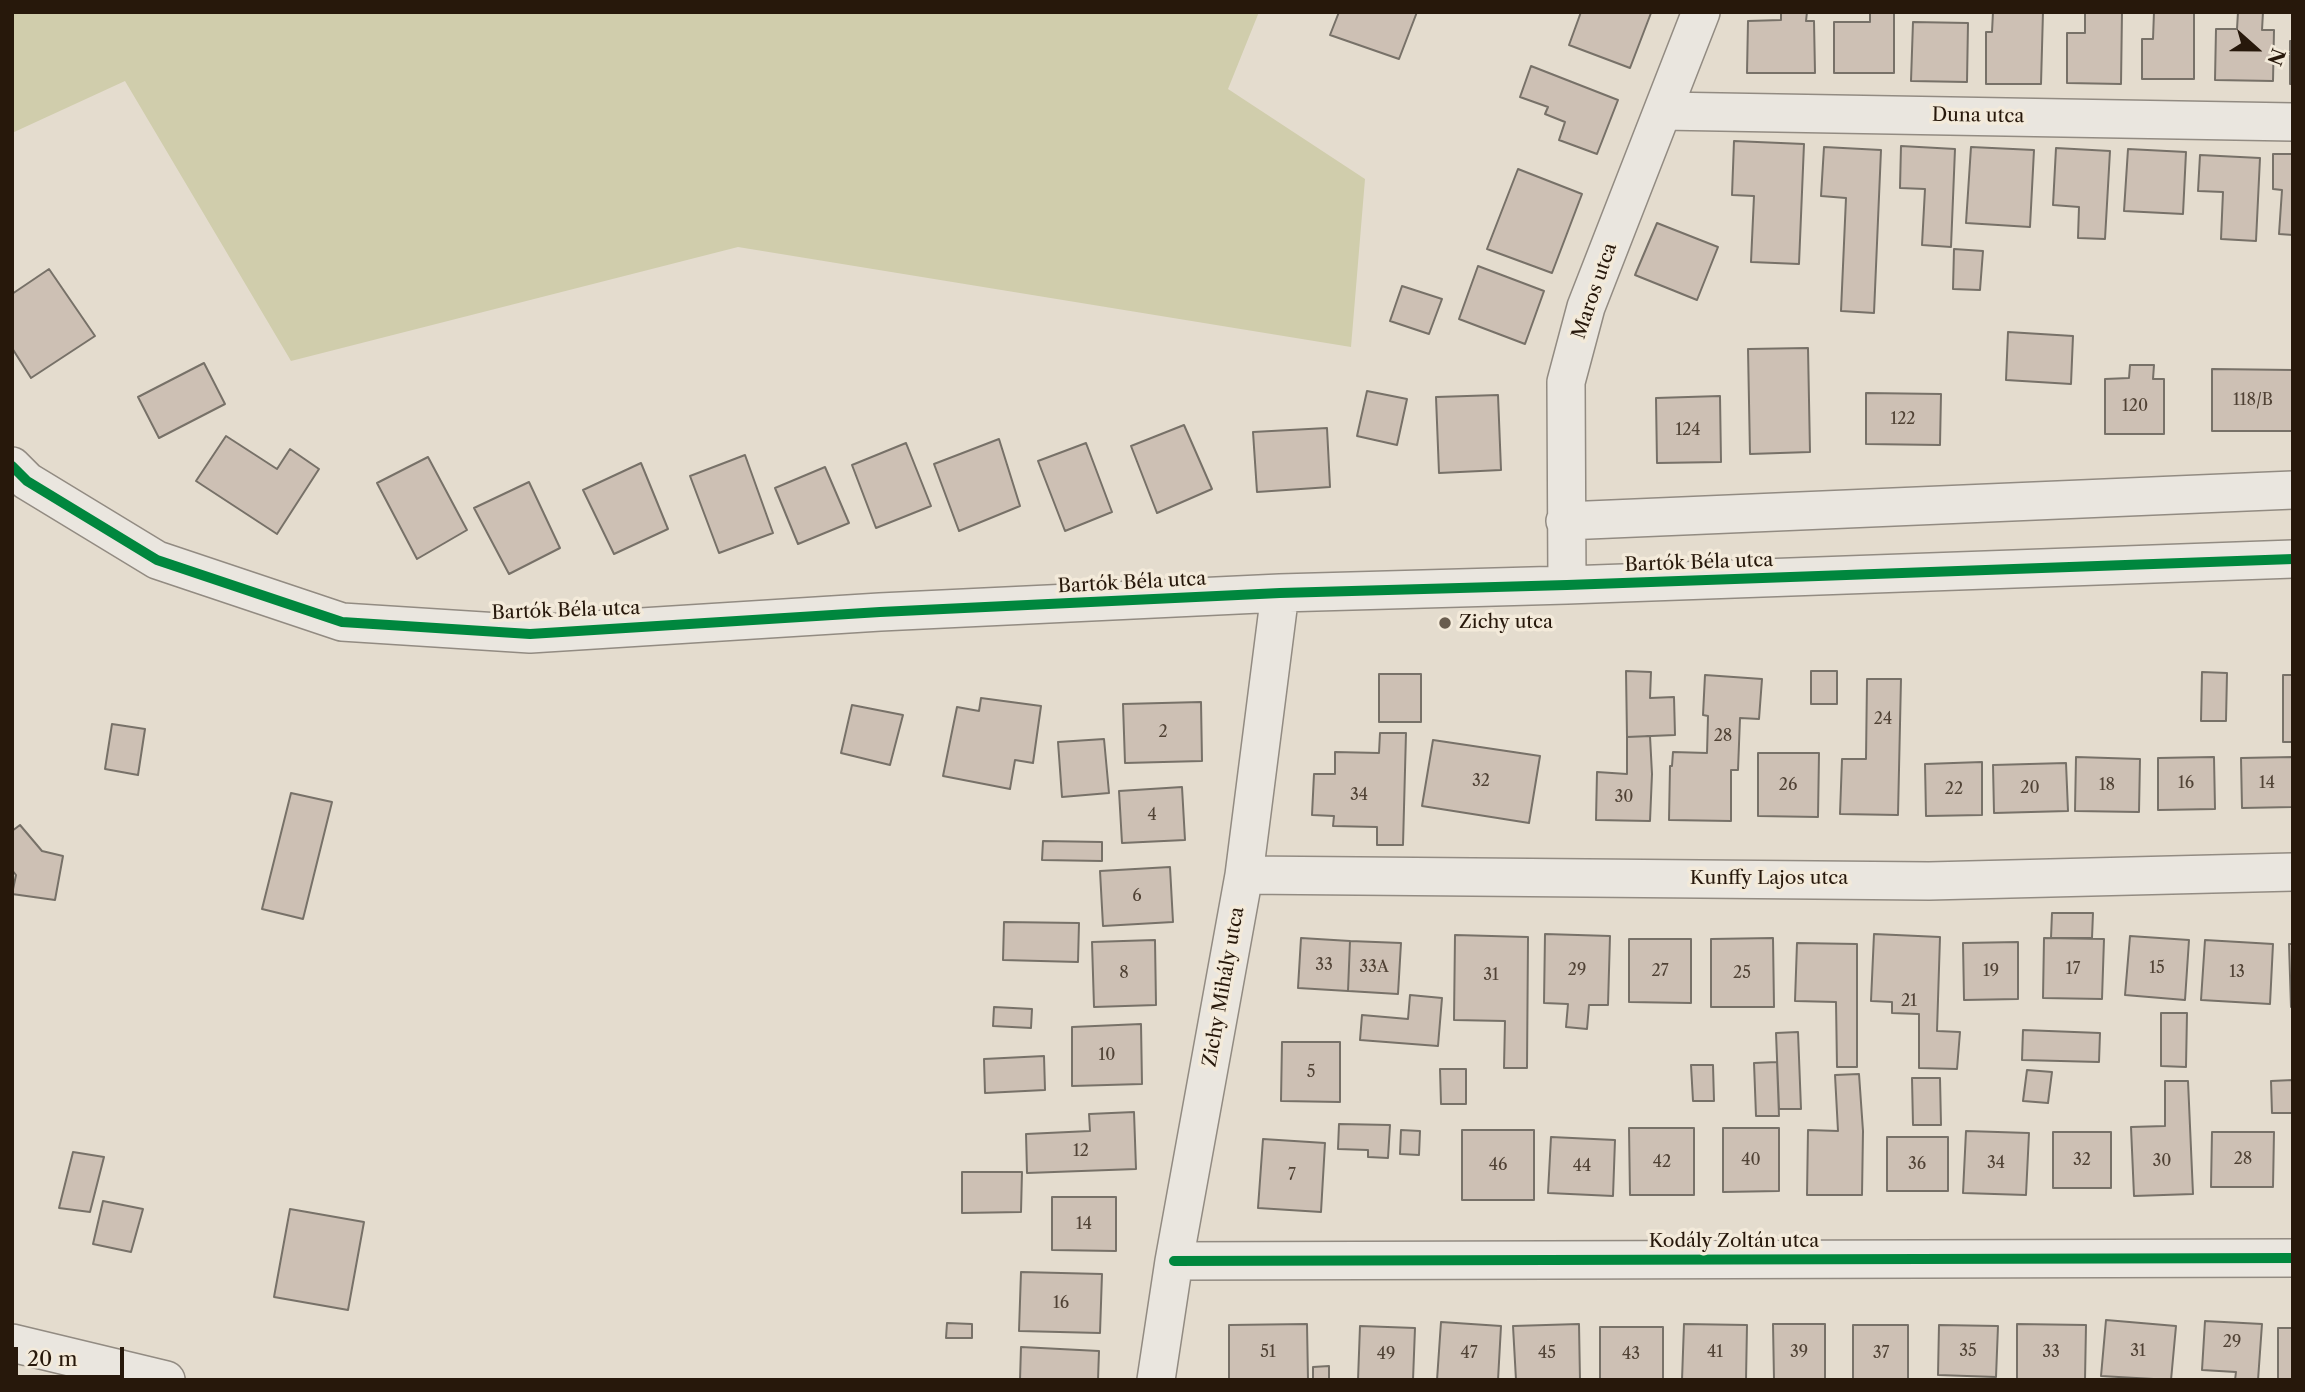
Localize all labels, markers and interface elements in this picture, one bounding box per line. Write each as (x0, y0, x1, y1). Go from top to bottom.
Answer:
north arrow (2221, 14, 2291, 84)
text: N (2262, 45, 2290, 69)
street label: Duna utca (1932, 104, 2024, 128)
street label: Maros utca (1568, 240, 1622, 342)
house number: 118/B (2233, 390, 2273, 410)
house number: 120 (2122, 396, 2148, 416)
house number: 122 (1890, 409, 1916, 429)
house number: 124 (1675, 420, 1701, 440)
street label: Bartók Béla utca (1624, 549, 1774, 577)
street label: Bartók Béla utca (1057, 568, 1207, 598)
street label: Bartók Béla utca (491, 597, 641, 625)
place label: Zichy utca (1459, 612, 1553, 634)
marker: Zichy utca (1437, 615, 1453, 631)
house number: 24 (1874, 709, 1892, 729)
house number: 2 (1158, 722, 1168, 742)
house number: 28 (1714, 726, 1732, 746)
house number: 32 (1472, 771, 1490, 791)
house number: 16 (2178, 773, 2194, 793)
house number: 14 (2259, 773, 2275, 793)
house number: 26 (1779, 775, 1797, 795)
house number: 18 (2099, 775, 2115, 795)
house number: 20 (2020, 778, 2040, 798)
house number: 22 (1945, 779, 1963, 799)
house number: 34 (1350, 785, 1368, 805)
house number: 30 (1615, 787, 1633, 807)
house number: 4 (1147, 805, 1157, 825)
street label: Kunffy Lajos utca (1690, 868, 1848, 890)
house number: 6 (1132, 886, 1142, 906)
street label: Zichy Mihály utca (1199, 905, 1249, 1069)
house number: 33 (1315, 955, 1333, 975)
house number: 33A (1359, 957, 1389, 977)
house number: 15 (2149, 958, 2165, 978)
house number: 17 (2066, 959, 2080, 979)
house number: 29 (1568, 960, 1586, 980)
house number: 27 (1651, 961, 1669, 981)
house number: 19 (1983, 961, 1999, 981)
house number: 13 (2229, 962, 2245, 982)
house number: 8 (1119, 963, 1129, 983)
house number: 25 (1733, 963, 1751, 983)
house number: 31 (1483, 965, 1499, 985)
house number: 21 (1901, 991, 1917, 1011)
house number: 10 (1099, 1045, 1115, 1065)
house number: 5 (1307, 1062, 1315, 1082)
house number: 12 (1073, 1141, 1089, 1161)
house number: 28 (2234, 1149, 2252, 1169)
house number: 40 (1741, 1150, 1761, 1170)
house number: 32 (2073, 1150, 2091, 1170)
house number: 30 (2153, 1151, 2171, 1171)
house number: 42 (1653, 1152, 1671, 1172)
house number: 34 (1987, 1153, 2005, 1173)
house number: 36 (1908, 1154, 1926, 1174)
house number: 46 (1489, 1155, 1507, 1175)
house number: 44 (1573, 1156, 1591, 1176)
house number: 7 (1288, 1165, 1296, 1185)
house number: 14 (1076, 1214, 1092, 1234)
street label: Kodály Zoltán utca (1649, 1231, 1819, 1253)
house number: 16 (1053, 1293, 1069, 1313)
scale bar (18, 1332, 128, 1376)
house number: 29 (2223, 1332, 2241, 1352)
house number: 35 (1959, 1341, 1977, 1361)
house number: 31 (2130, 1341, 2146, 1361)
house number: 51 (1260, 1342, 1276, 1362)
house number: 41 (1707, 1342, 1723, 1362)
house number: 39 (1790, 1342, 1808, 1362)
house number: 33 (2042, 1342, 2060, 1362)
house number: 47 (1460, 1343, 1478, 1363)
house number: 45 (1538, 1343, 1556, 1363)
house number: 37 (1873, 1343, 1889, 1363)
house number: 49 (1377, 1344, 1395, 1364)
house number: 43 (1622, 1344, 1640, 1364)
text: 20 m (27, 1346, 78, 1371)

